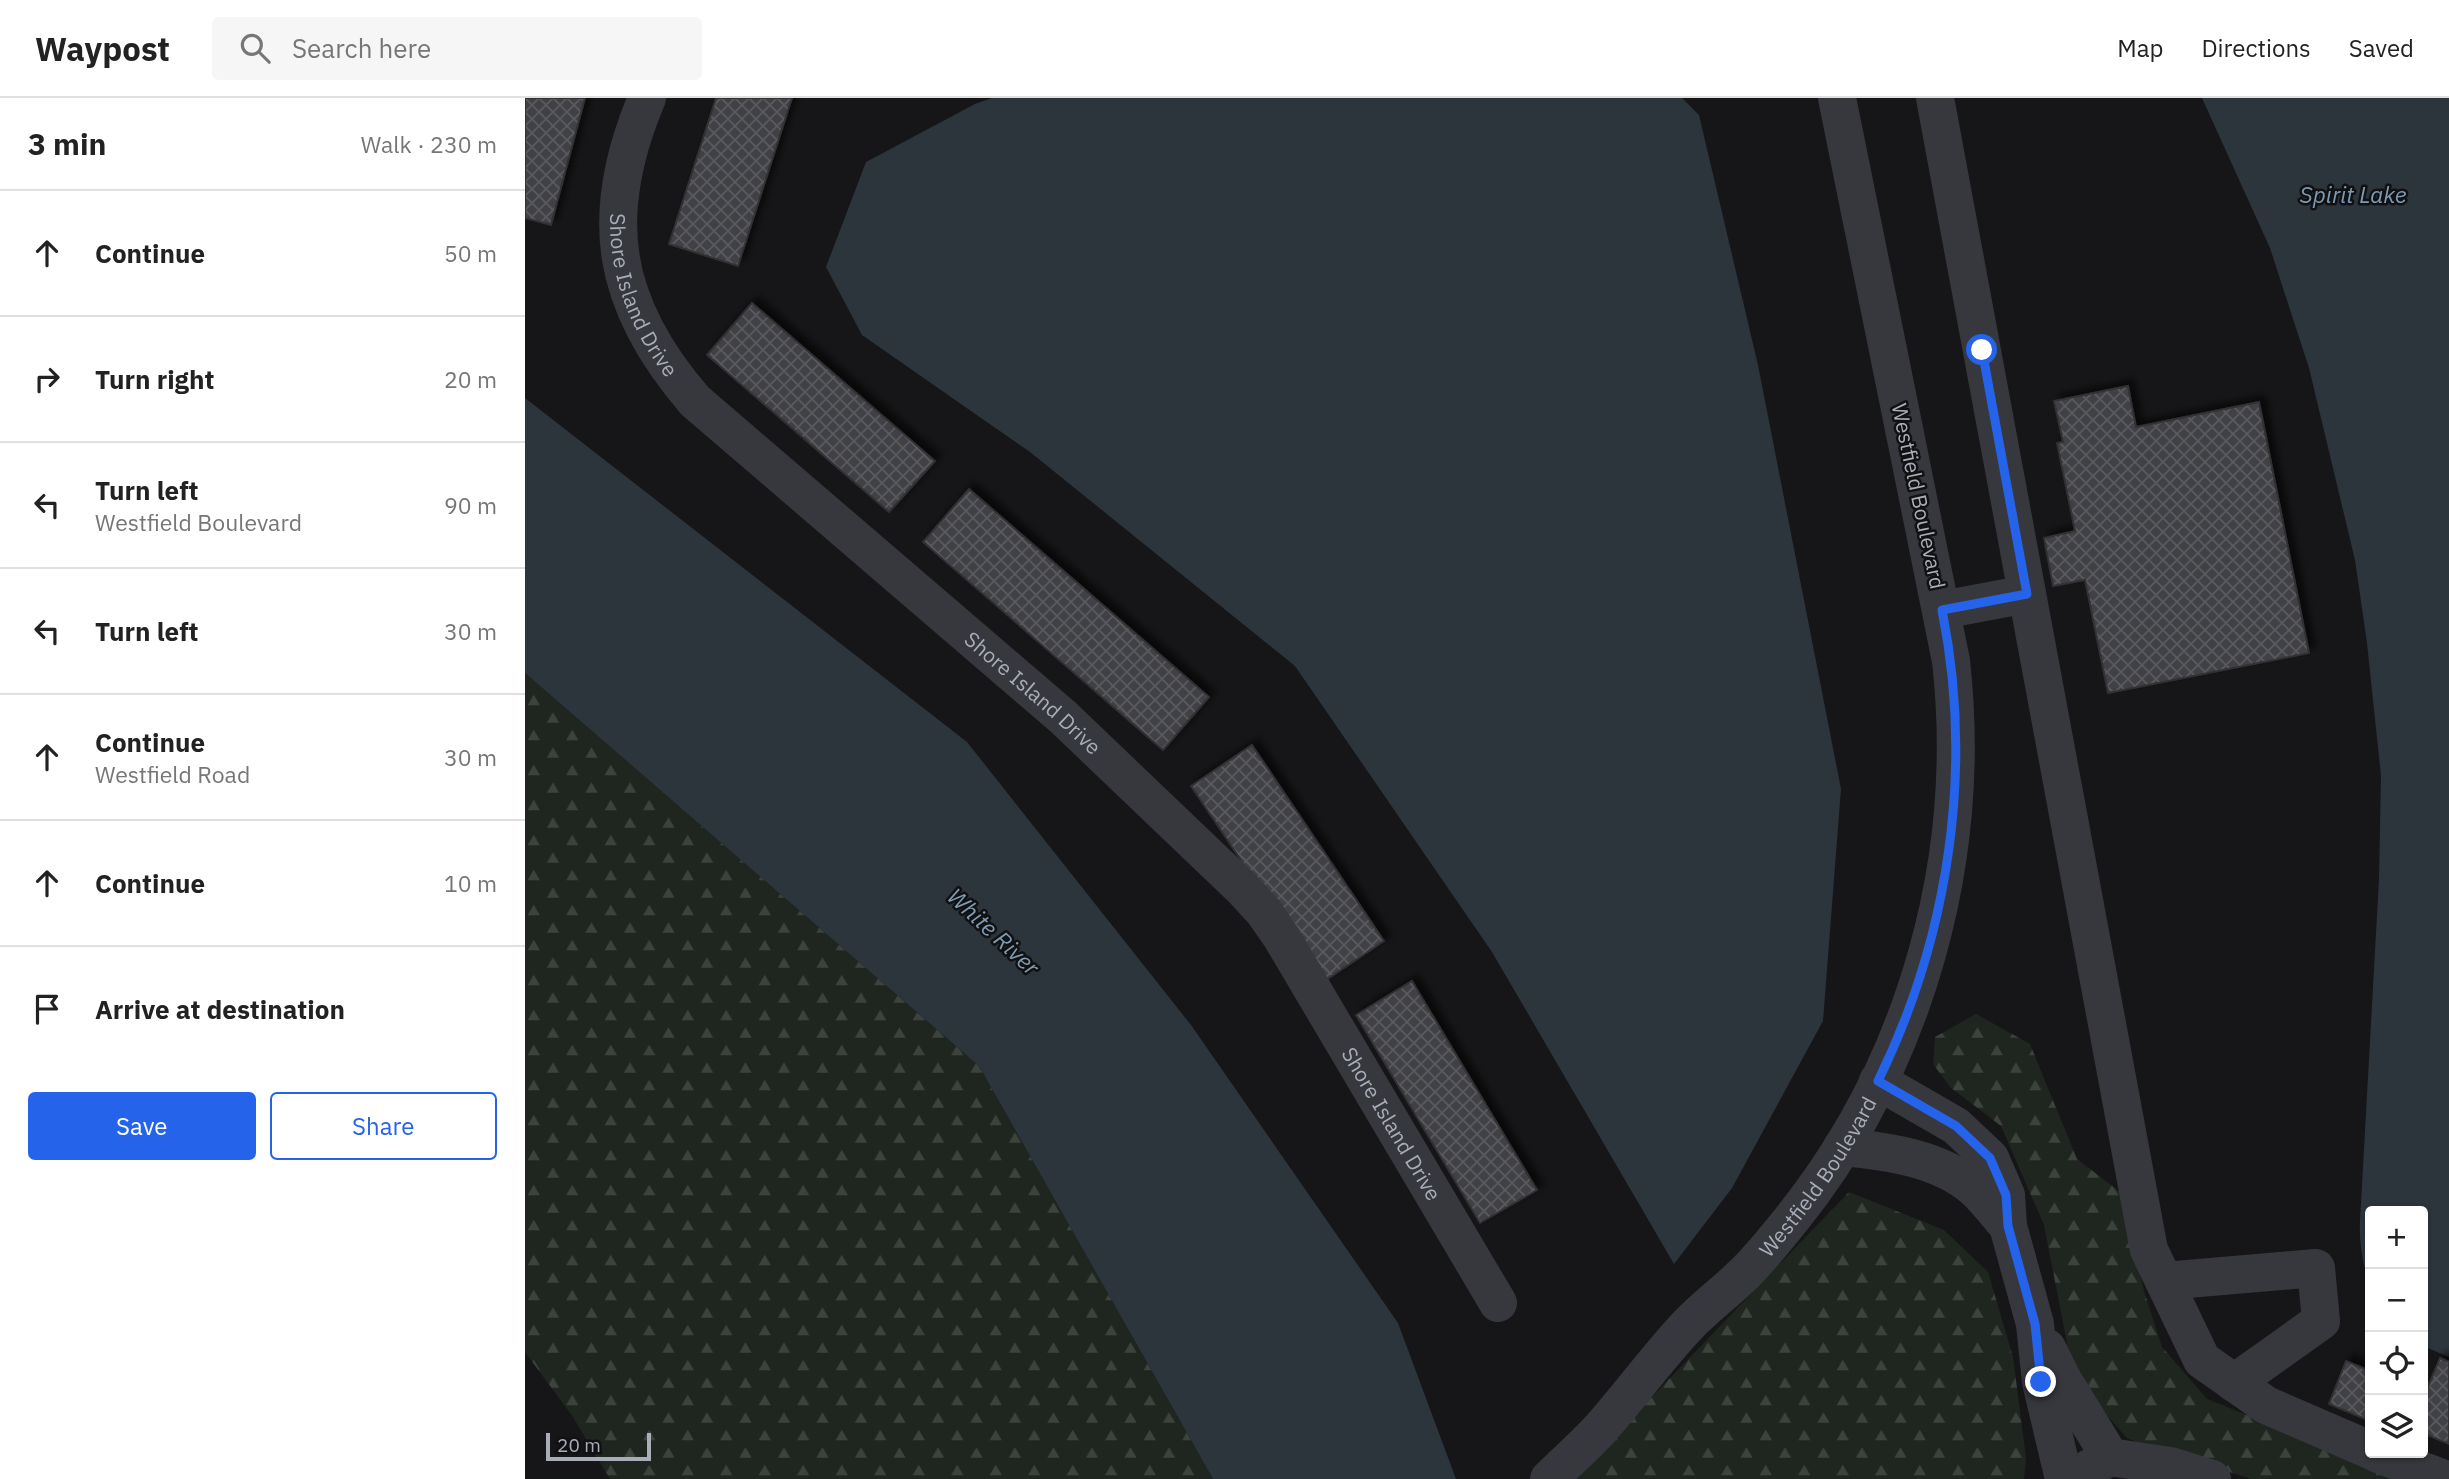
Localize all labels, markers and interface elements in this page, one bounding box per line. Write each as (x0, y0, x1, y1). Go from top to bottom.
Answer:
search box (212, 17, 702, 80)
text: Waypost (35, 27, 170, 70)
icon: search (236, 29, 274, 67)
text: Search here (292, 31, 431, 65)
text: Map (2117, 32, 2163, 64)
text: Directions (2201, 32, 2311, 64)
text: Saved (2349, 32, 2414, 64)
text: 3 min (28, 124, 106, 163)
text: Walk · 230 m (361, 129, 497, 159)
water label: Spirit Lake (2299, 179, 2407, 209)
street label: Shore Island Drive (604, 213, 684, 382)
icon: ahead (28, 234, 66, 272)
text: Continue (95, 236, 205, 270)
text: 50 m (444, 238, 497, 268)
route start (1966, 334, 1997, 365)
icon: right (28, 360, 66, 398)
text: Turn right (95, 362, 214, 396)
text: 20 m (444, 364, 497, 394)
street label: Westfield Boulevard (1886, 401, 1952, 591)
text: Turn left (95, 473, 198, 507)
icon: left (28, 486, 66, 524)
text: 90 m (444, 490, 497, 520)
text: Westfield Boulevard (95, 507, 302, 537)
icon: left (28, 612, 66, 650)
text: Turn left (95, 614, 198, 648)
text: 30 m (444, 616, 497, 646)
street label: Shore Island Drive (959, 625, 1108, 760)
text: Continue (95, 725, 205, 759)
icon: ahead (28, 738, 66, 776)
text: 30 m (444, 742, 497, 772)
text: Westfield Road (95, 759, 250, 789)
icon: ahead (28, 864, 66, 902)
text: Continue (95, 866, 205, 900)
text: 10 m (444, 868, 497, 898)
water label: White River (942, 881, 1047, 982)
icon: arrive (28, 990, 66, 1028)
text: Arrive at destination (95, 992, 345, 1026)
street label: Shore Island Drive (1336, 1042, 1448, 1205)
button: Save (28, 1092, 256, 1160)
button: Share (270, 1092, 497, 1160)
street label: Westfield Boulevard (1752, 1092, 1883, 1263)
map controls (2365, 1206, 2428, 1458)
button: + (2365, 1206, 2428, 1269)
button: − (2365, 1269, 2428, 1332)
button: locate (2365, 1332, 2428, 1395)
route end (2025, 1366, 2056, 1397)
button: layers (2365, 1395, 2428, 1458)
scale bar (546, 1430, 651, 1462)
text: 20 m (557, 1433, 601, 1457)

